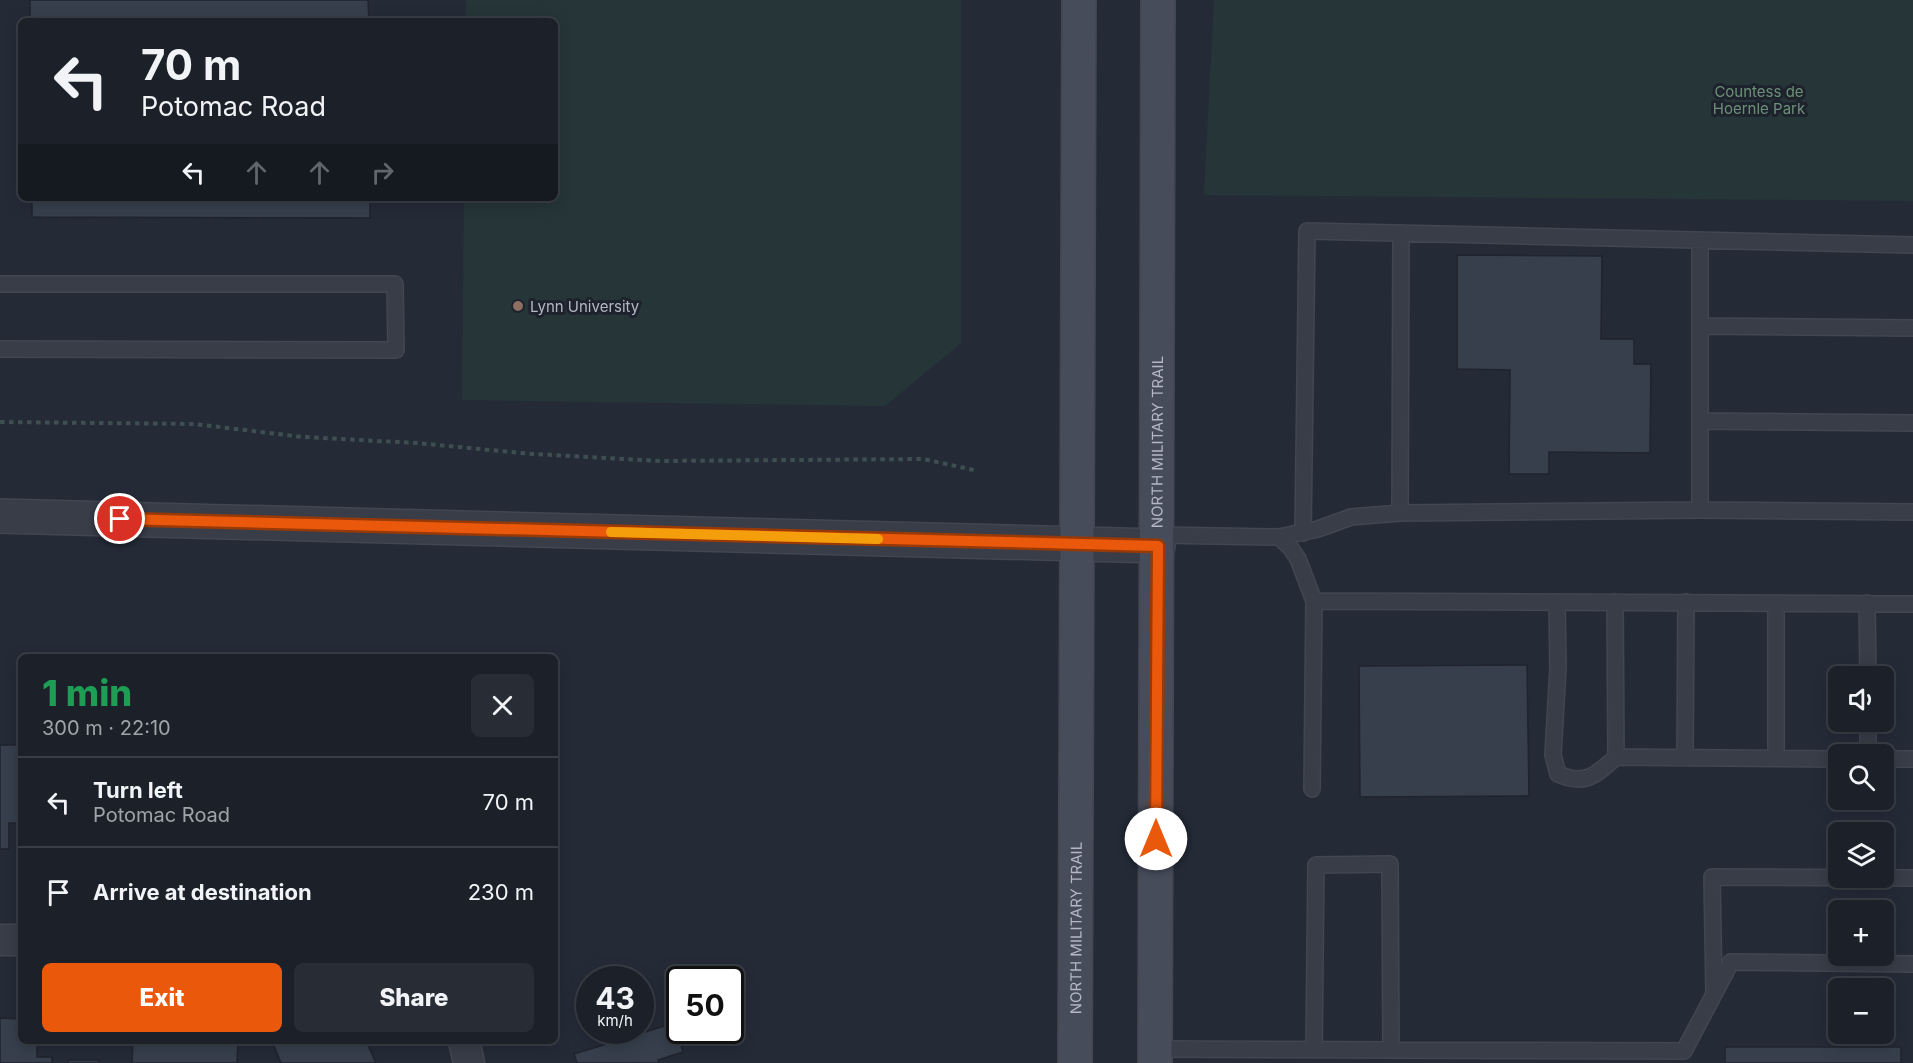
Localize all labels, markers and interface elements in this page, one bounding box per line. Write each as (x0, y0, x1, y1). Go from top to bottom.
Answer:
text: 70 m (141, 39, 241, 90)
icon: left (42, 42, 120, 120)
park label: Countess de Hoernle Park (1713, 82, 1806, 118)
text: Potomac Road (141, 90, 326, 123)
icon: left (177, 156, 210, 189)
icon: ahead (240, 156, 273, 189)
icon: ahead (303, 156, 336, 189)
icon: right (366, 156, 399, 189)
place label: Lynn University (530, 297, 640, 316)
marker: Lynn University (511, 299, 525, 313)
street label: NORTH MILITARY TRAIL (1147, 356, 1166, 528)
pin (94, 493, 145, 544)
icon: arrive (103, 502, 136, 535)
map controls (1828, 666, 1894, 1044)
button: sound (1828, 666, 1894, 732)
text: 1 min (42, 671, 132, 715)
button: close (471, 674, 534, 737)
text: 300 m · 22:10 (42, 716, 171, 740)
button: search (1828, 744, 1894, 810)
text: Turn left (93, 777, 183, 803)
icon: left (42, 786, 75, 819)
text: 70 m (483, 789, 534, 815)
text: Potomac Road (93, 803, 230, 827)
position arrow (1124, 807, 1188, 871)
button: layers (1828, 822, 1894, 888)
street label: NORTH MILITARY TRAIL (1066, 842, 1085, 1014)
icon: arrive (42, 876, 75, 909)
text: Arrive at destination (93, 879, 312, 905)
text: 230 m (468, 879, 534, 905)
button: + (1828, 900, 1894, 966)
button: Exit (42, 963, 282, 1032)
button: Share (294, 963, 534, 1032)
speed limit sign: 50 (666, 966, 744, 1044)
button: − (1828, 978, 1894, 1044)
text: 43 (595, 980, 635, 1016)
text: km/h (597, 1011, 633, 1030)

